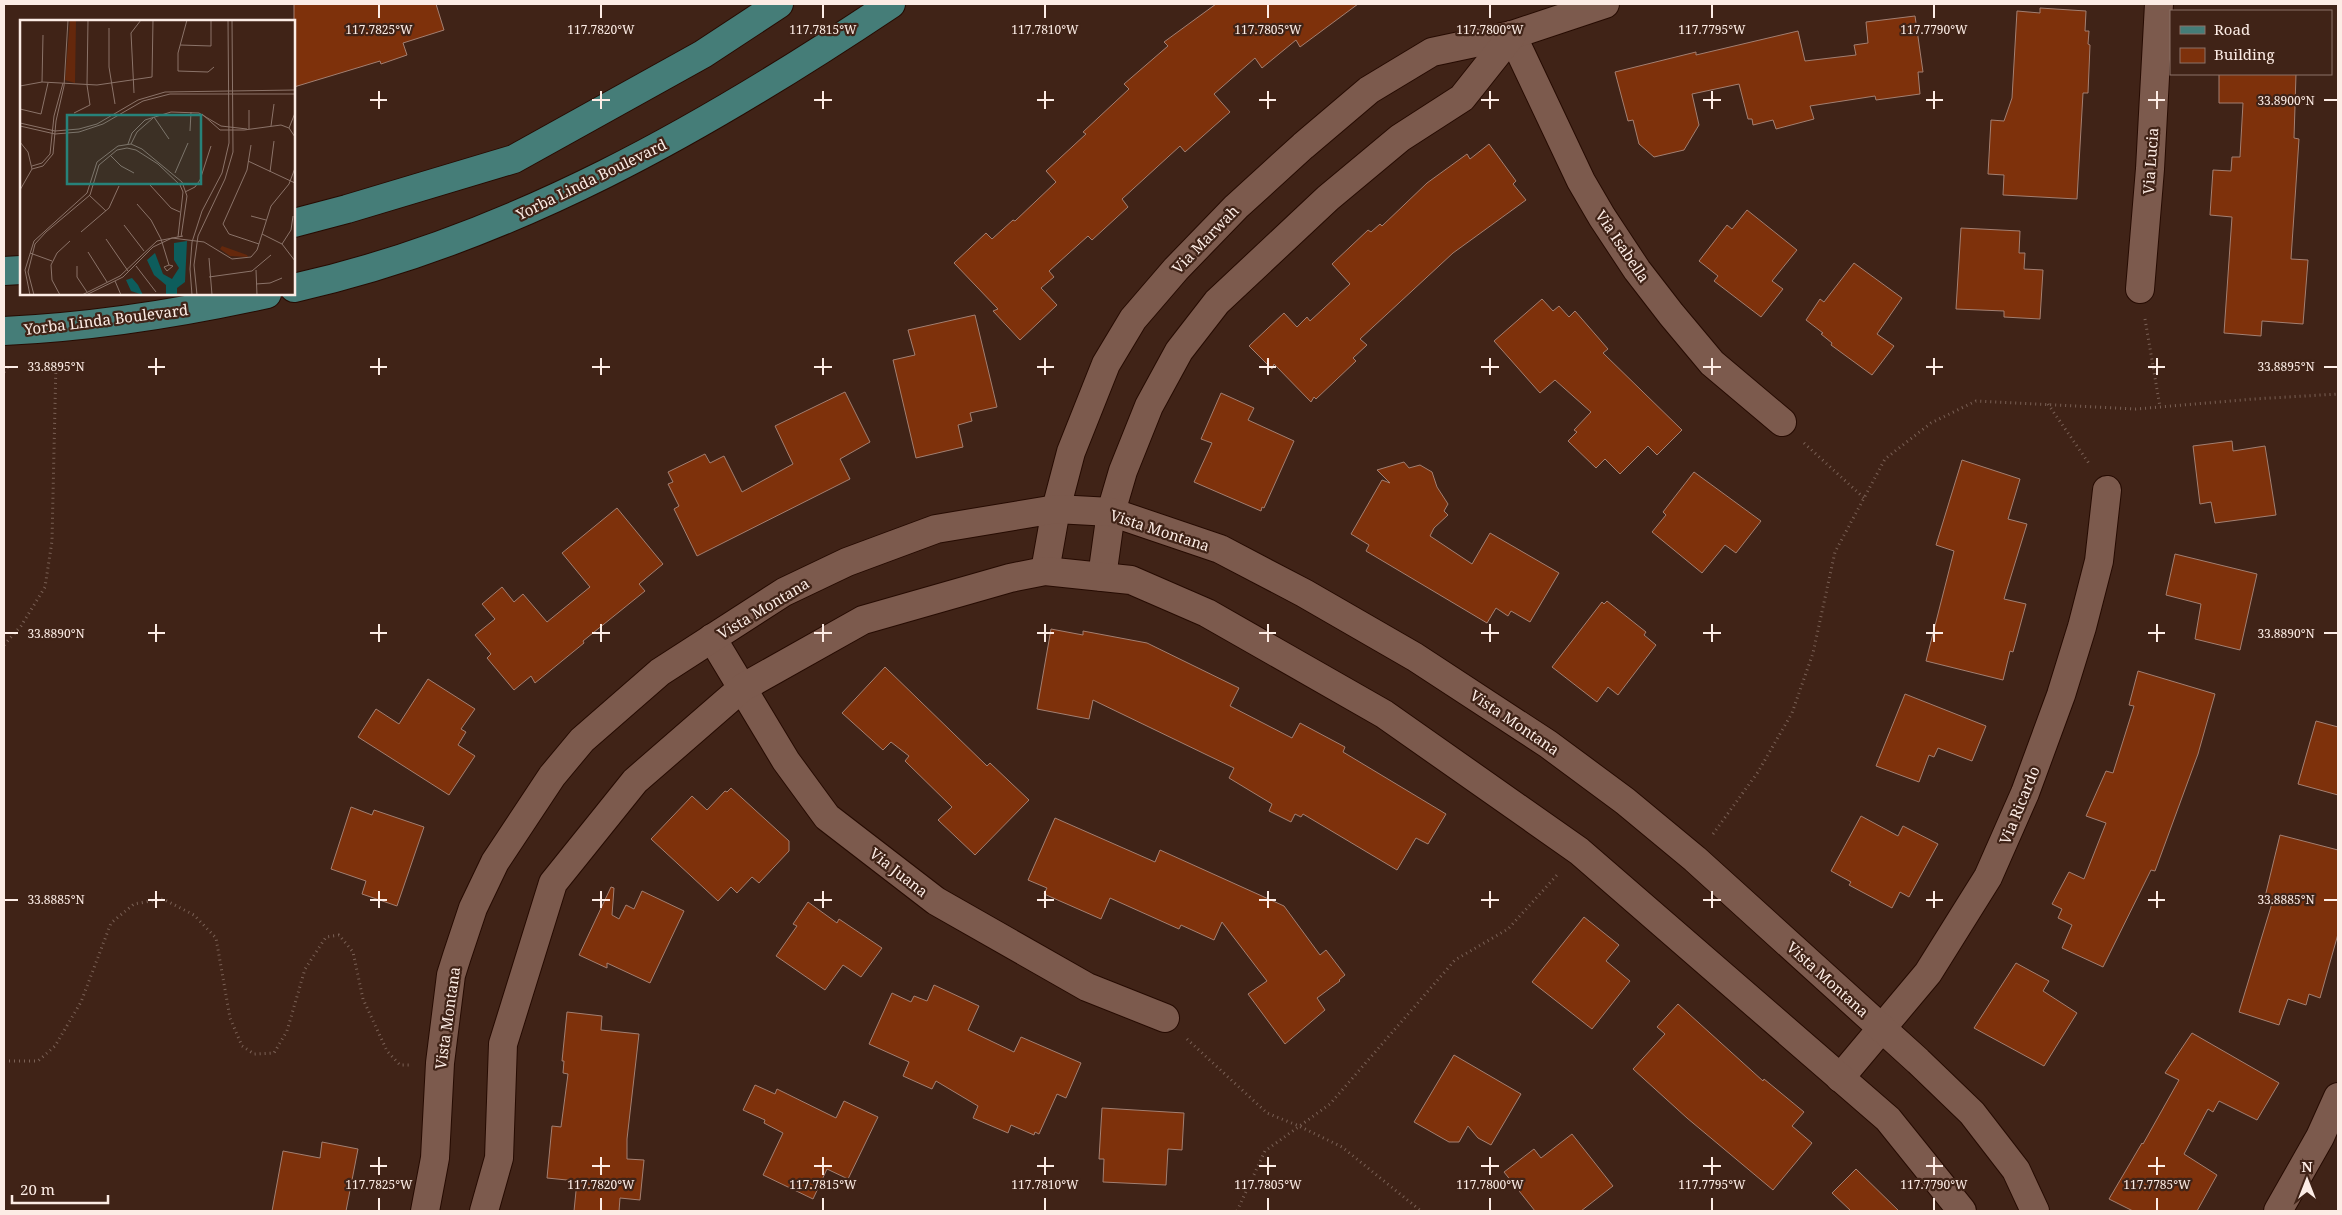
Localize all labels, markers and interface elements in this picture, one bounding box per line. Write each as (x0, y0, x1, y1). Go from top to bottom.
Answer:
legend (2170, 10, 2332, 75)
text: Road (2214, 19, 2250, 39)
inset map (20, 20, 295, 295)
text: 117.7825°W (345, 21, 413, 38)
text: 117.7820°W (567, 21, 635, 38)
text: 117.7815°W (789, 21, 857, 38)
text: 117.7810°W (1011, 21, 1079, 38)
text: 117.7805°W (1234, 21, 1302, 38)
text: 117.7800°W (1456, 21, 1524, 38)
text: 117.7795°W (1678, 21, 1746, 38)
text: 117.7790°W (1900, 21, 1968, 38)
text: Building (2214, 44, 2275, 64)
text: 33.8900°N (2257, 92, 2315, 109)
street label: Via Lucia (2138, 127, 2162, 195)
street label: Yorba Linda Boulevard (512, 134, 670, 225)
street label: Via Marwah (1167, 200, 1243, 278)
street label: Via Isabella (1592, 206, 1654, 286)
street label: Yorba Linda Boulevard (22, 299, 189, 339)
text: 33.8895°N (27, 358, 85, 375)
text: 33.8895°N (2257, 358, 2315, 375)
street label: Vista Montana (1108, 504, 1212, 556)
street label: Vista Montana (713, 573, 813, 643)
text: 33.8890°N (27, 625, 85, 642)
text: 33.8890°N (2257, 625, 2315, 642)
street label: Vista Montana (1466, 685, 1564, 759)
street label: Via Ricardo (1994, 763, 2044, 847)
street label: Via Juana (866, 843, 932, 901)
text: 33.8885°N (27, 891, 85, 908)
text: 33.8885°N (2257, 891, 2315, 908)
street label: Vista Montana (1783, 937, 1873, 1021)
street label: Vista Montana (430, 965, 464, 1071)
north arrow (2282, 1155, 2332, 1205)
text: N (2301, 1157, 2313, 1176)
scale bar (12, 1172, 109, 1204)
text: 117.7825°W (345, 1176, 413, 1193)
text: 117.7820°W (567, 1176, 635, 1193)
text: 117.7815°W (789, 1176, 857, 1193)
text: 117.7810°W (1011, 1176, 1079, 1193)
text: 117.7805°W (1234, 1176, 1302, 1193)
text: 117.7800°W (1456, 1176, 1524, 1193)
text: 117.7795°W (1678, 1176, 1746, 1193)
text: 117.7790°W (1900, 1176, 1968, 1193)
text: 117.7785°W (2123, 1176, 2191, 1193)
text: 20 m (20, 1179, 55, 1199)

